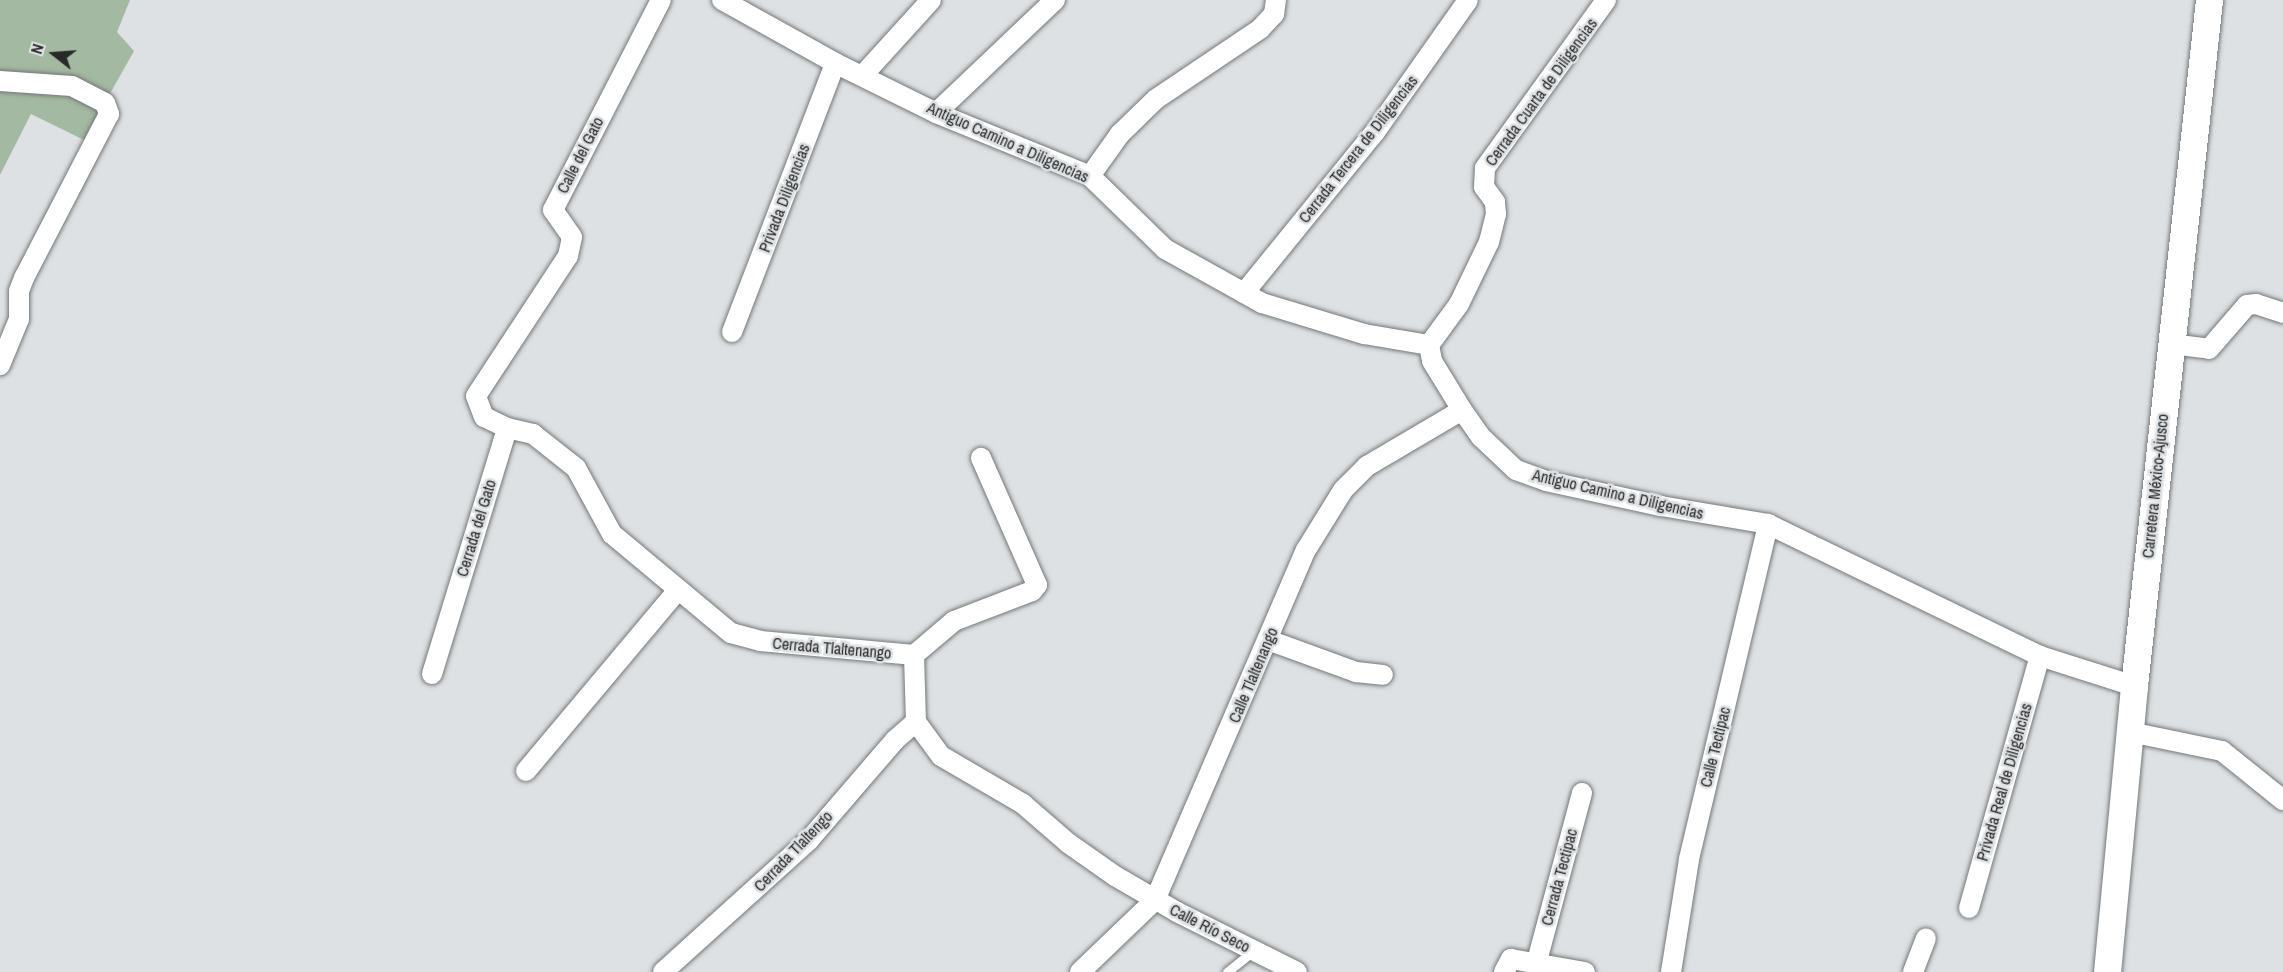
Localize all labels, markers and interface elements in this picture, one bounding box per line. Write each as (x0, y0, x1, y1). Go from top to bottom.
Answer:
street label: Cerrada Cuarta de Diligencias (1481, 14, 1601, 170)
north arrow (24, 24, 84, 84)
text: N (25, 41, 49, 56)
street label: Cerrada Tercera de Diligencias (1294, 71, 1422, 227)
street label: Antiguo Camino a Diligencias (924, 98, 1092, 186)
street label: Calle del Gato (553, 114, 607, 196)
street label: Privada Diligencias (755, 141, 813, 255)
street label: Carretera México-Ajusco (2138, 413, 2172, 559)
street label: Antiguo Camino a Diligencias (1531, 465, 1705, 523)
street label: Cerrada del Gato (452, 477, 500, 579)
street label: Calle Tlaltenango (1224, 624, 1282, 726)
street label: Cerrada Tlaltenango (772, 633, 892, 663)
street label: Privada Real de Diligencias (1972, 701, 2036, 863)
street label: Calle Tectipac (1696, 705, 1734, 789)
street label: Cerrada Tlaltengo (750, 807, 836, 895)
street label: Cerrada Tectipac (1537, 826, 1581, 928)
street label: Calle Río Seco (1167, 900, 1253, 956)

